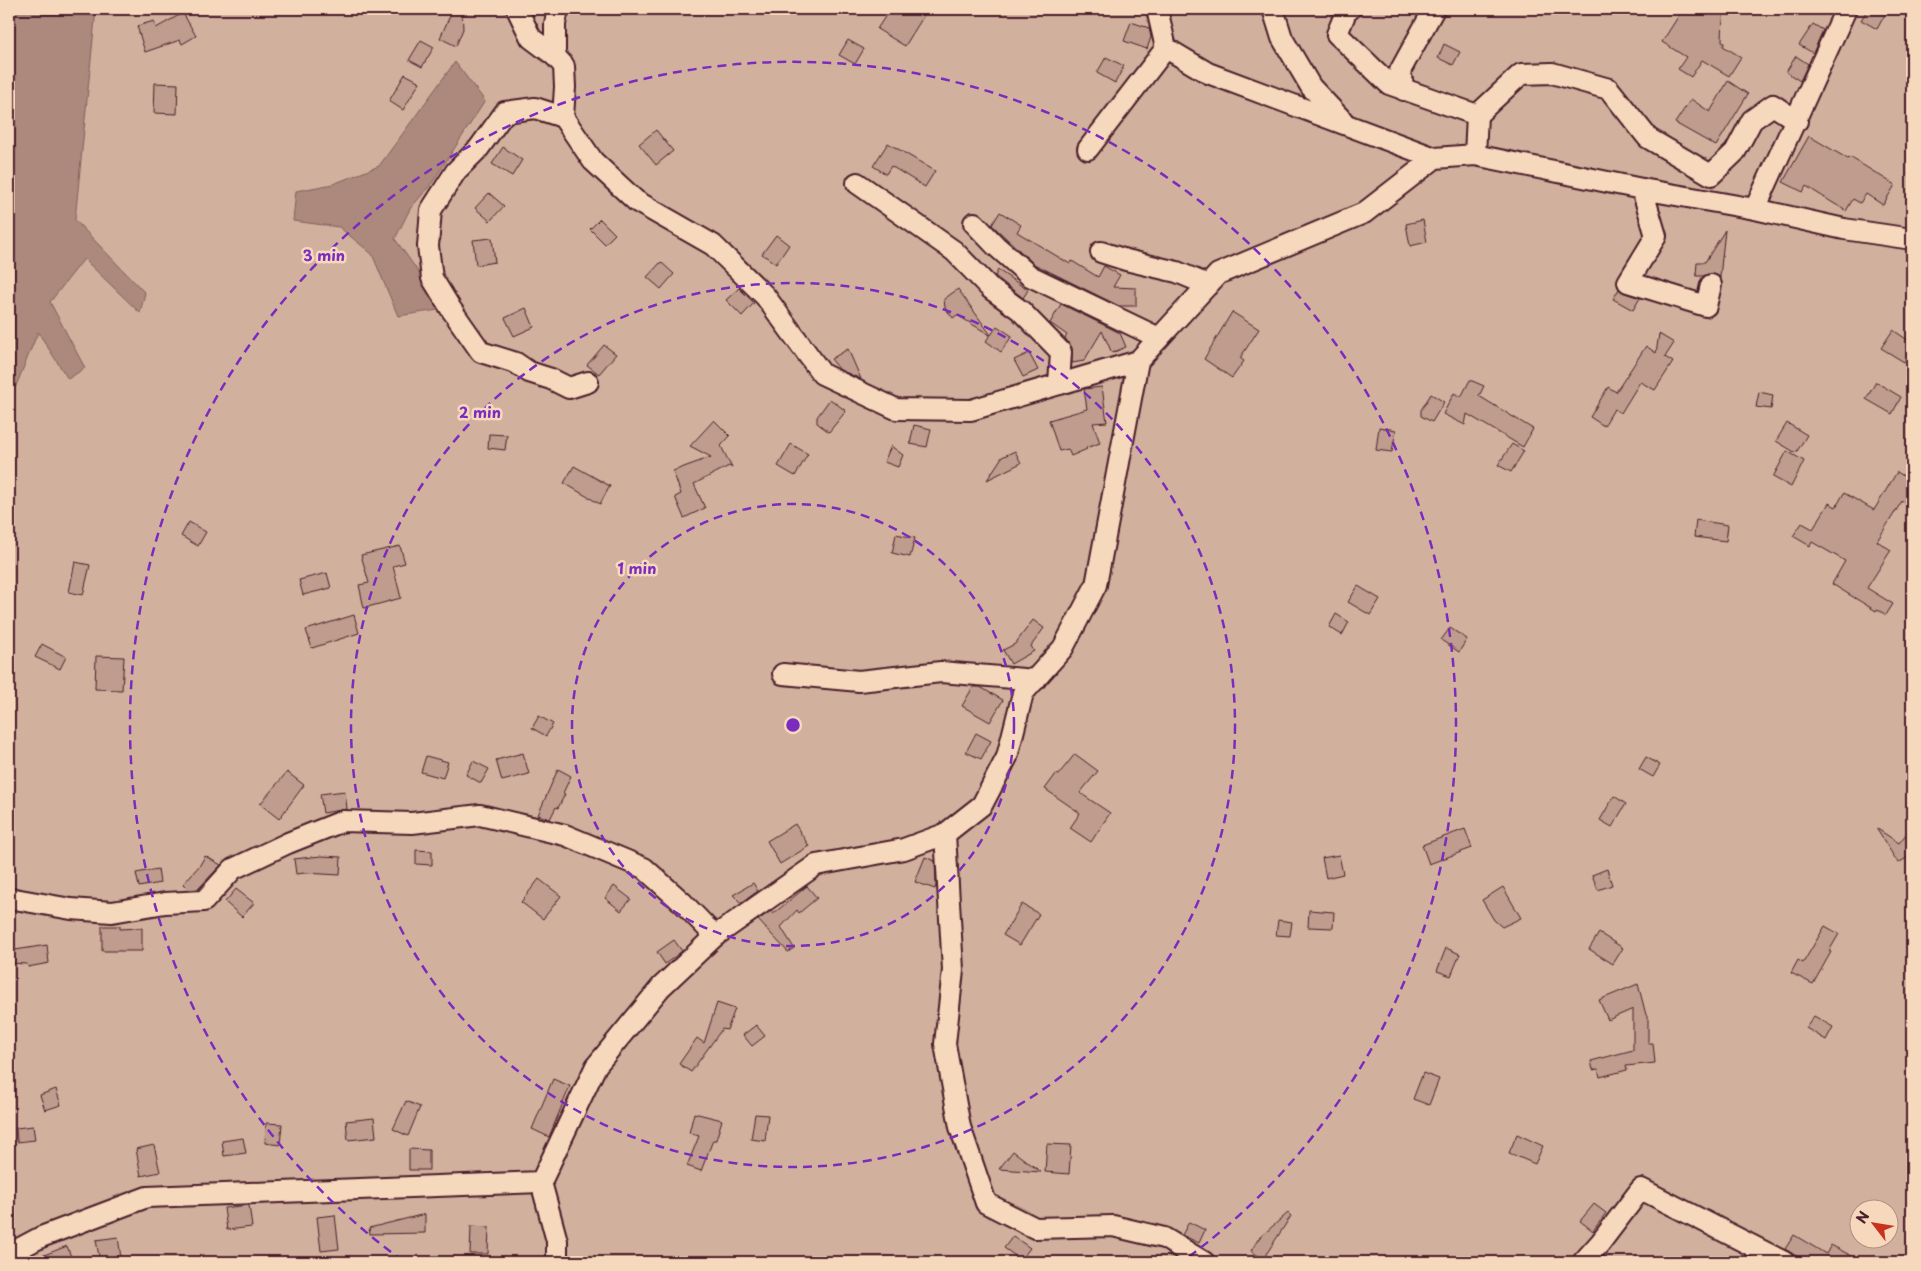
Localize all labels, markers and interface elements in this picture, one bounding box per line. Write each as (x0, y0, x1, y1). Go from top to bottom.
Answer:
text: 3 min (303, 243, 345, 266)
text: 2 min (459, 400, 501, 423)
text: 1 min (618, 556, 656, 579)
centre of rings (784, 716, 802, 734)
north arrow (1848, 1198, 1898, 1248)
text: N (1851, 1207, 1874, 1227)

